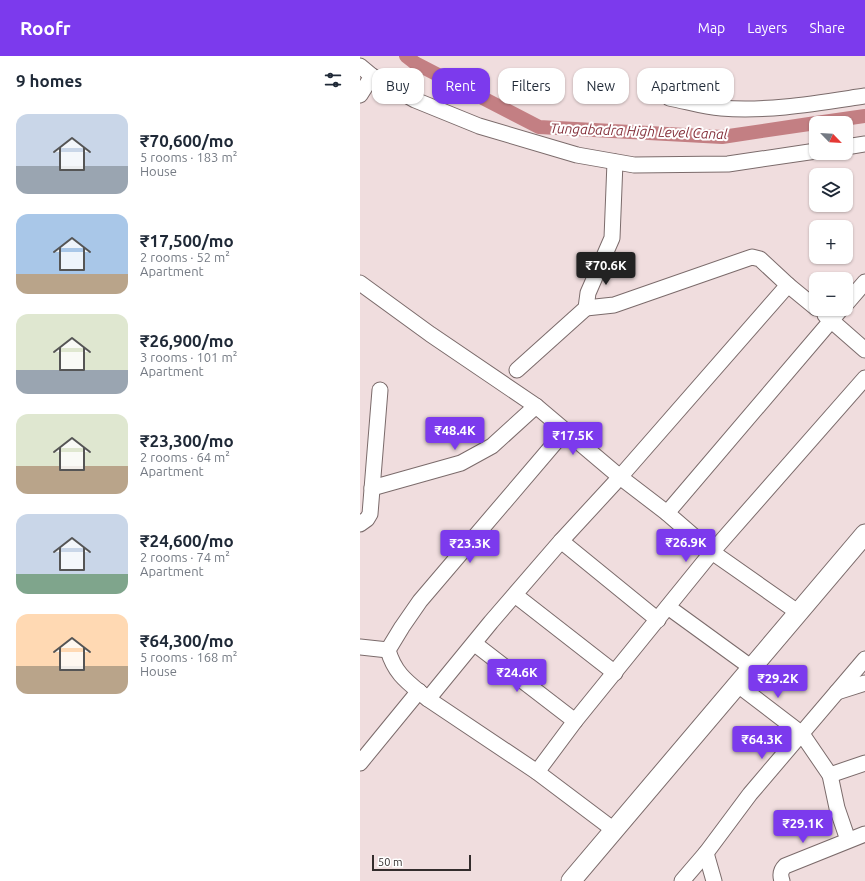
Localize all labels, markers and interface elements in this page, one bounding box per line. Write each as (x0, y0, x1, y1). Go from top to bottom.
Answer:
text: Roofr (20, 17, 71, 39)
text: Map (698, 20, 725, 36)
text: Layers (747, 20, 787, 36)
text: Share (809, 20, 845, 36)
chip: Buy (372, 68, 424, 104)
chip: Rent (432, 68, 490, 104)
chip: Filters (498, 68, 565, 104)
chip: New (573, 68, 629, 104)
chip: Apartment (637, 68, 734, 104)
icon: filters (322, 69, 344, 91)
text: 9 homes (16, 71, 82, 90)
north arrow (809, 116, 853, 160)
map controls (809, 116, 853, 316)
water label: Tungabadra High Level Canal (550, 120, 728, 142)
icon: home (48, 130, 96, 178)
text: ₹70,600/mo (140, 131, 234, 150)
text: 5 rooms · 183 m² (140, 150, 237, 164)
text: House (140, 164, 177, 178)
button: layers (809, 168, 853, 212)
button: + (809, 220, 853, 264)
icon: home (48, 230, 96, 278)
text: ₹17,500/mo (140, 231, 234, 250)
text: 2 rooms · 52 m² (140, 250, 230, 264)
pin: ₹70.6K (573, 252, 639, 286)
text: ₹70.6K (585, 258, 627, 272)
text: Apartment (140, 264, 204, 278)
button: − (809, 272, 853, 316)
icon: home (48, 330, 96, 378)
text: ₹26,900/mo (140, 331, 234, 350)
text: 3 rooms · 101 m² (140, 350, 237, 364)
text: Apartment (140, 364, 204, 378)
pin: ₹48.4K (422, 417, 488, 451)
pin: ₹17.5K (540, 422, 606, 456)
text: ₹48.4K (434, 423, 476, 437)
text: ₹17.5K (552, 428, 594, 442)
icon: home (48, 430, 96, 478)
text: ₹23,300/mo (140, 431, 234, 450)
text: 2 rooms · 64 m² (140, 450, 230, 464)
text: Apartment (140, 464, 204, 478)
pin: ₹26.9K (653, 529, 719, 563)
icon: home (48, 530, 96, 578)
pin: ₹23.3K (437, 530, 503, 564)
text: ₹24,600/mo (140, 531, 234, 550)
text: ₹26.9K (665, 535, 707, 549)
text: ₹23.3K (449, 536, 491, 550)
text: 2 rooms · 74 m² (140, 550, 230, 564)
text: Apartment (140, 564, 204, 578)
icon: home (48, 630, 96, 678)
text: ₹64,300/mo (140, 631, 234, 650)
text: 5 rooms · 168 m² (140, 650, 237, 664)
pin: ₹24.6K (484, 659, 550, 693)
text: House (140, 664, 177, 678)
text: ₹24.6K (496, 665, 538, 679)
pin: ₹29.2K (745, 665, 811, 699)
text: ₹29.2K (757, 671, 799, 685)
pin: ₹64.3K (729, 726, 795, 760)
text: ₹64.3K (741, 732, 783, 746)
pin: ₹29.1K (770, 810, 836, 844)
text: ₹29.1K (782, 816, 824, 830)
scale bar (372, 853, 471, 872)
text: 50 m (378, 856, 402, 868)

